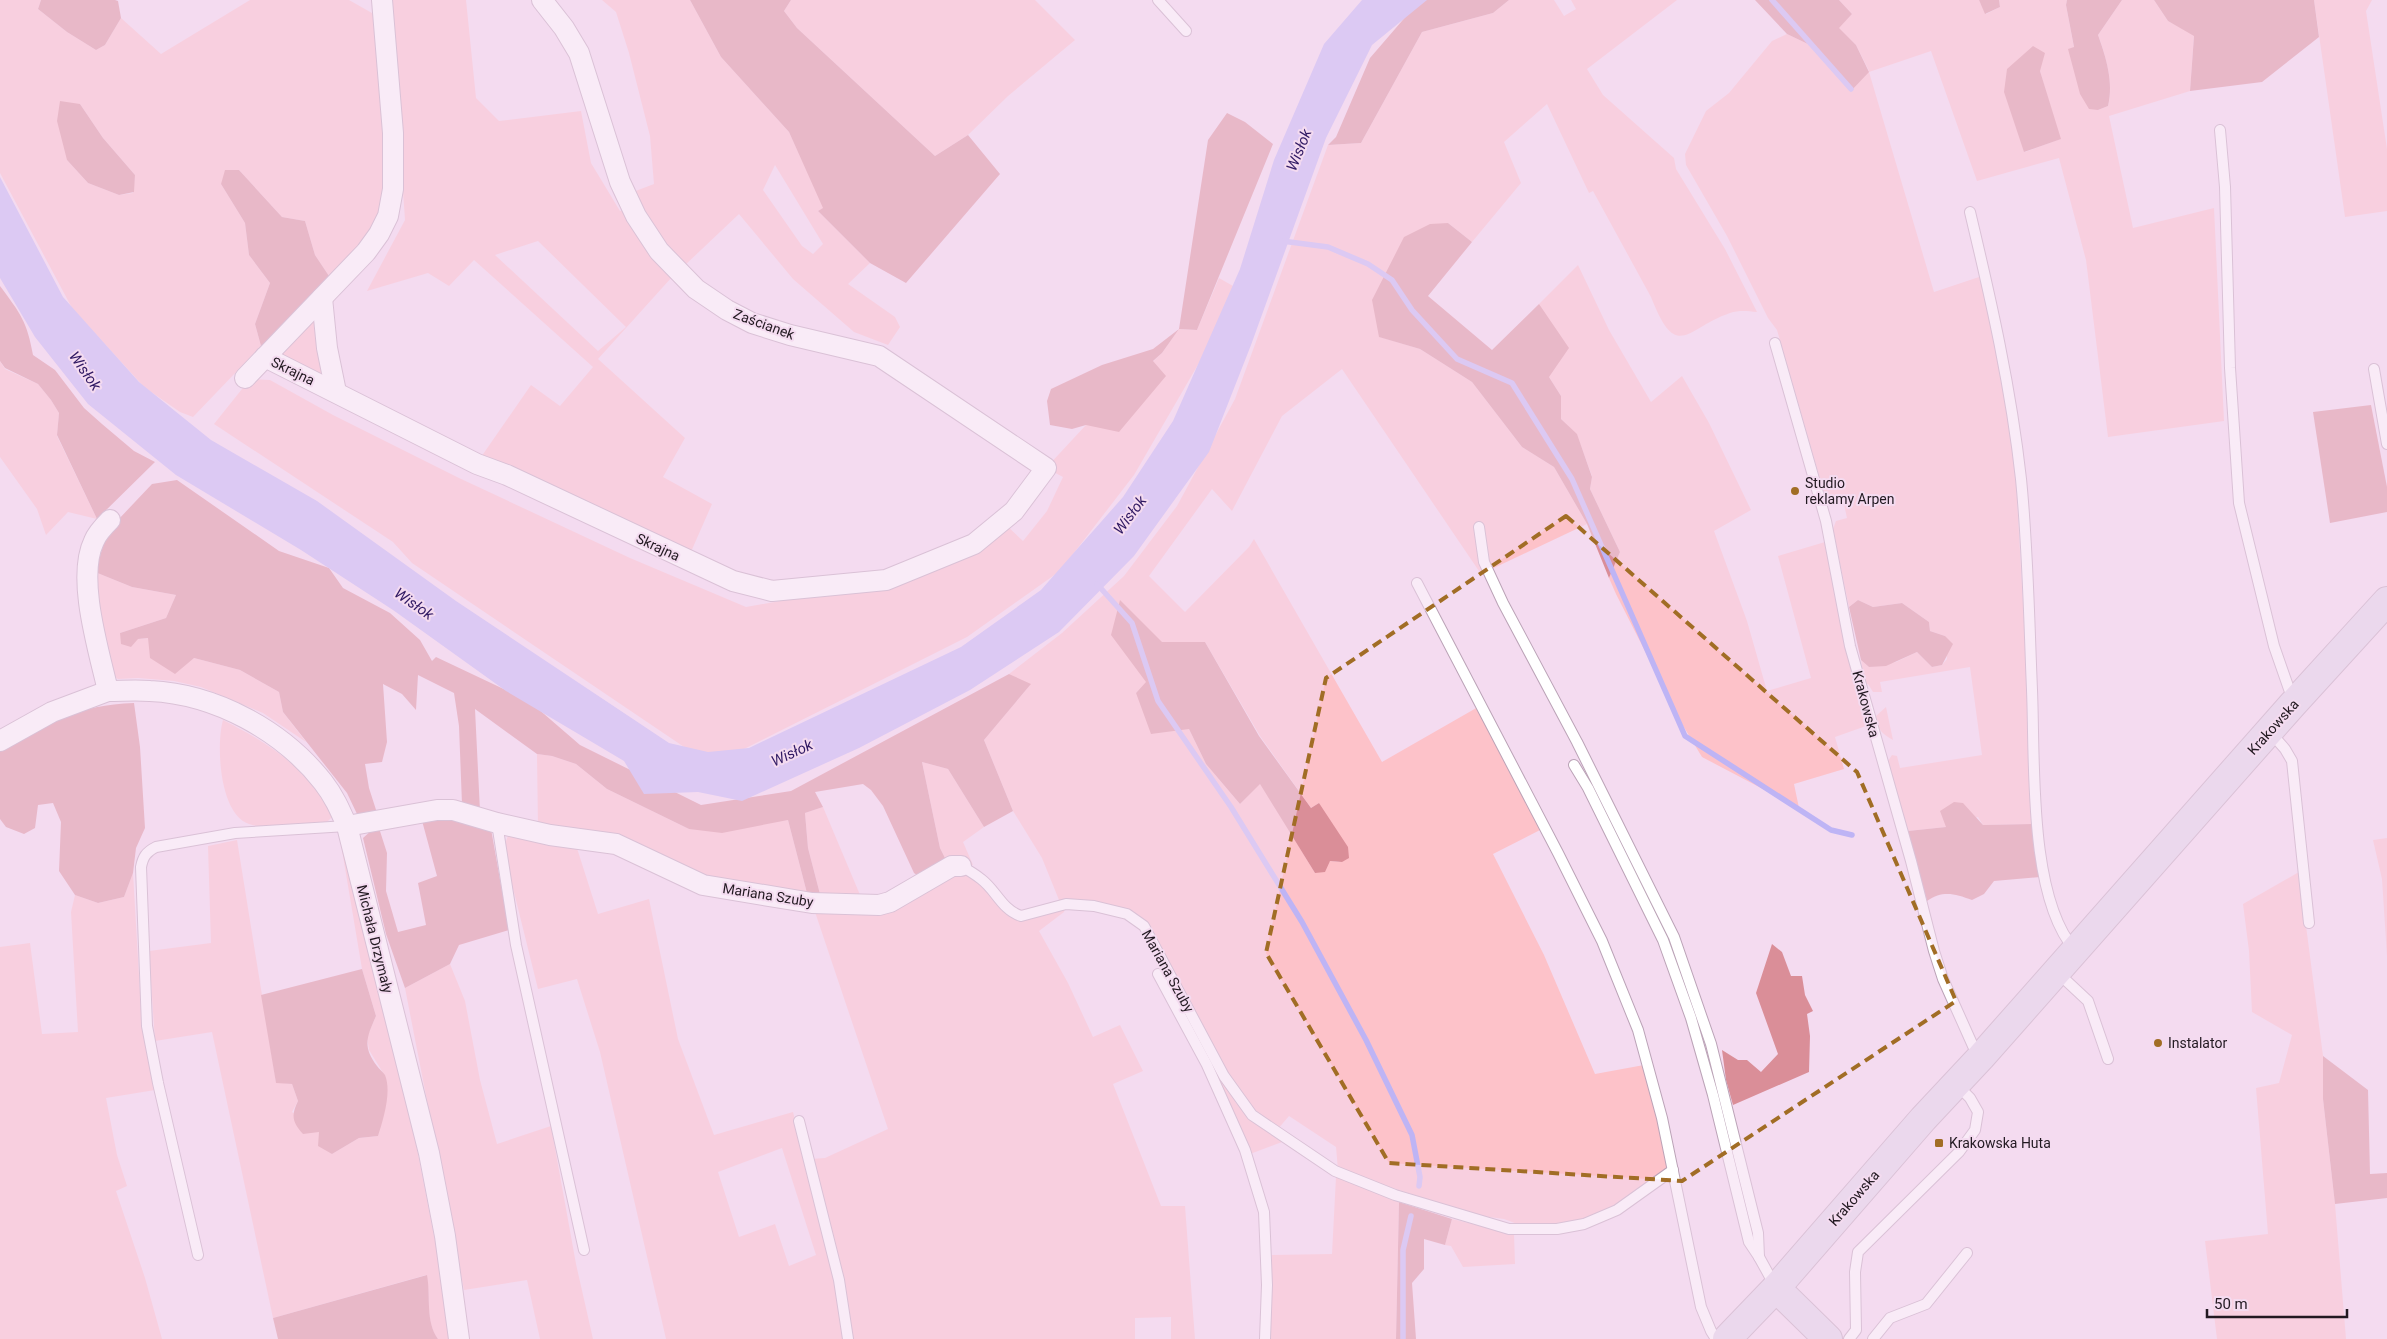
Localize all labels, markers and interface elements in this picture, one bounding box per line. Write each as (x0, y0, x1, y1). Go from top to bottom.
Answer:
water label: Wisłok (1282, 126, 1316, 174)
street label: Zaścianek (731, 306, 798, 343)
water label: Wisłok (65, 348, 105, 395)
street label: Skrajna (269, 354, 317, 388)
place label: Studio reklamy Arpen (1805, 475, 1894, 507)
marker: Studio reklamy Arpen (1789, 485, 1801, 497)
water label: Wisłok (1110, 492, 1151, 538)
street label: Skrajna (634, 530, 682, 564)
water label: Wisłok (391, 584, 438, 624)
street label: Krakowska (1849, 669, 1883, 739)
street label: Krakowska (2244, 696, 2302, 758)
water label: Wisłok (768, 735, 816, 770)
street label: Mariana Szuby (721, 880, 815, 910)
street label: Michała Drzymały (354, 883, 396, 995)
street label: Mariana Szuby (1139, 927, 1197, 1015)
place label: Instalator (2168, 1035, 2227, 1051)
marker: Instalator (2152, 1037, 2164, 1049)
place label: Krakowska Huta (1949, 1135, 2051, 1151)
marker: Krakowska Huta (1933, 1137, 1945, 1149)
street label: Krakowska (1826, 1167, 1882, 1229)
scale bar (2207, 1286, 2347, 1318)
text: 50 m (2214, 1295, 2248, 1313)

